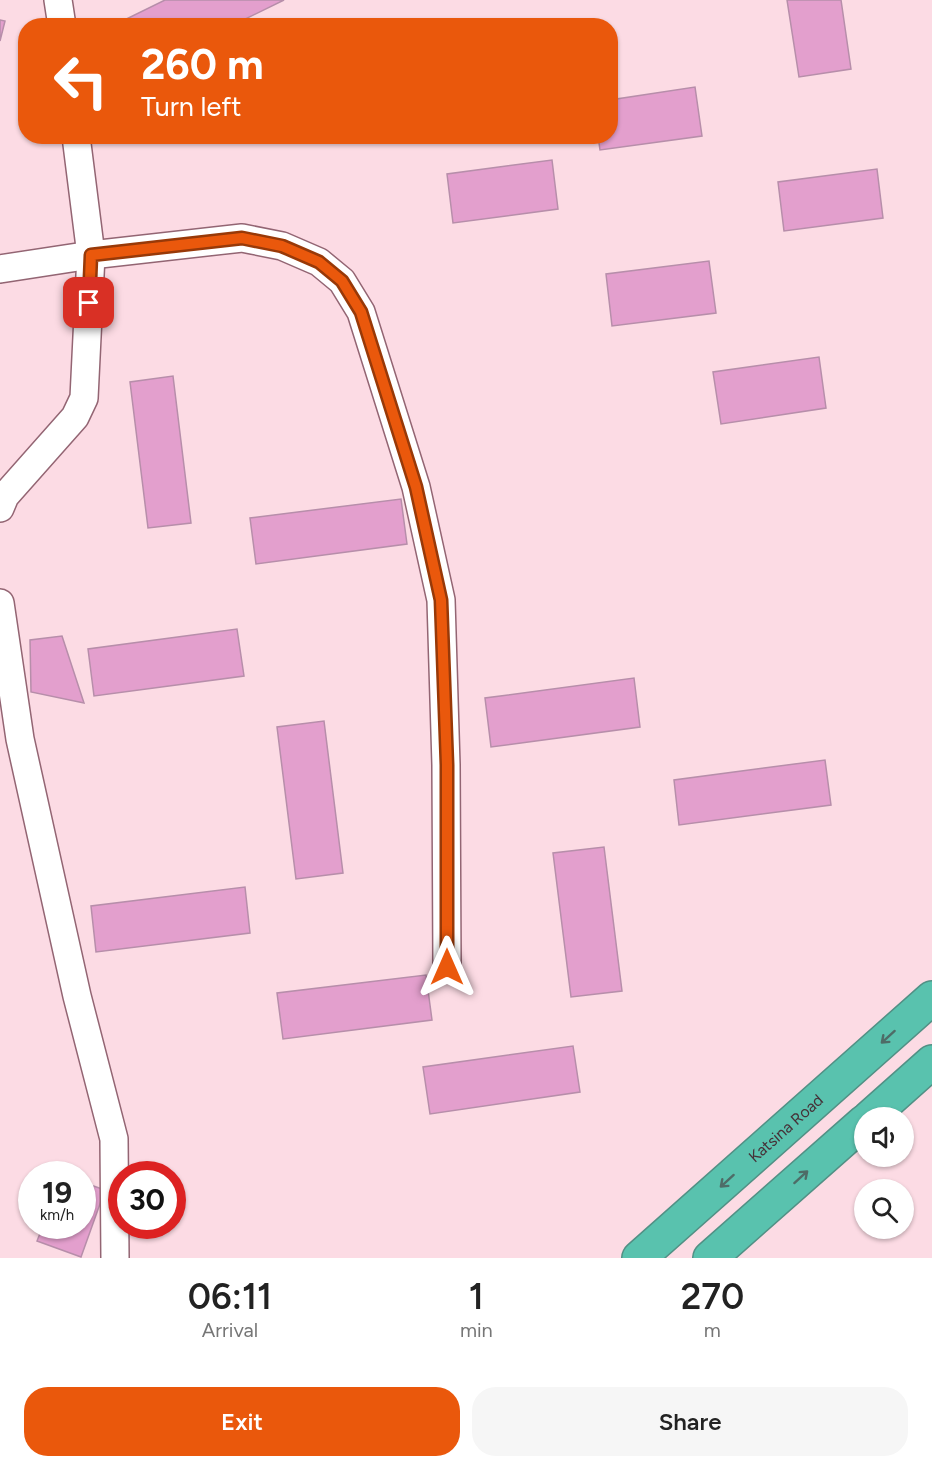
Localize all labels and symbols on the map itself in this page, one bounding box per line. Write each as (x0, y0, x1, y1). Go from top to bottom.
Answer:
pin (63, 277, 114, 328)
position arrow (415, 935, 479, 999)
one-way arrow (881, 1030, 896, 1044)
street label: Katsina Road (745, 1090, 827, 1166)
speed limit sign: 30 (108, 1161, 186, 1239)
one-way arrow (793, 1170, 808, 1184)
one-way arrow (720, 1174, 735, 1188)

